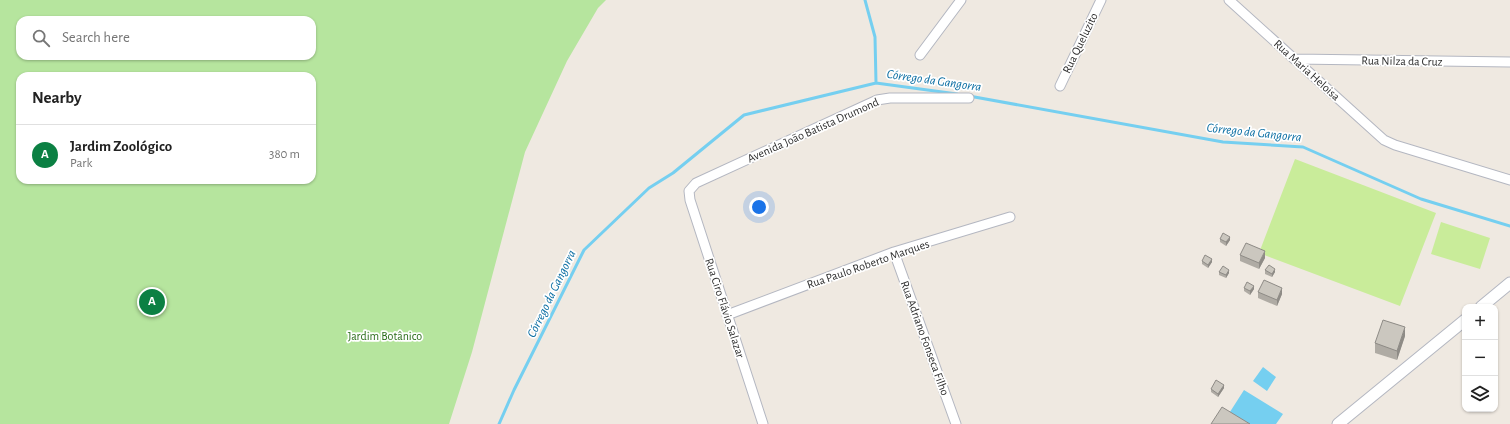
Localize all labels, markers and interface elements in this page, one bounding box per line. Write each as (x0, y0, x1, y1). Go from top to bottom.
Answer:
street label: Rua Queluzito (1060, 11, 1101, 76)
search box (16, 16, 316, 60)
icon: search (30, 27, 52, 49)
text: Search here (62, 30, 130, 45)
street label: Rua Maria Heloisa (1272, 37, 1343, 103)
street label: Rua Nilza da Cruz (1361, 54, 1443, 68)
water label: Córrego da Gangorra (886, 68, 982, 94)
text: Nearby (32, 89, 82, 106)
street label: Avenida João Batista Drumond (745, 96, 881, 164)
water label: Córrego da Gangorra (1206, 122, 1302, 144)
text: Jardim Zoológico (70, 139, 172, 154)
text: A (41, 148, 49, 161)
text: 380 m (269, 148, 300, 161)
text: Park (70, 157, 92, 170)
your location (749, 197, 769, 217)
street label: Rua Paulo Roberto Marques (805, 237, 931, 291)
water label: Córrego da Gangorra (525, 248, 579, 340)
street label: Rua Ciro Flávio Salazar (703, 257, 747, 359)
street label: Rua Adriano Fonseca Filho (899, 279, 951, 397)
pin: A (139, 287, 165, 317)
map controls (1462, 304, 1498, 412)
button: + (1462, 304, 1498, 340)
park label: Jardim Botânico (348, 330, 422, 342)
button: − (1462, 340, 1498, 376)
button: layers (1462, 376, 1498, 412)

